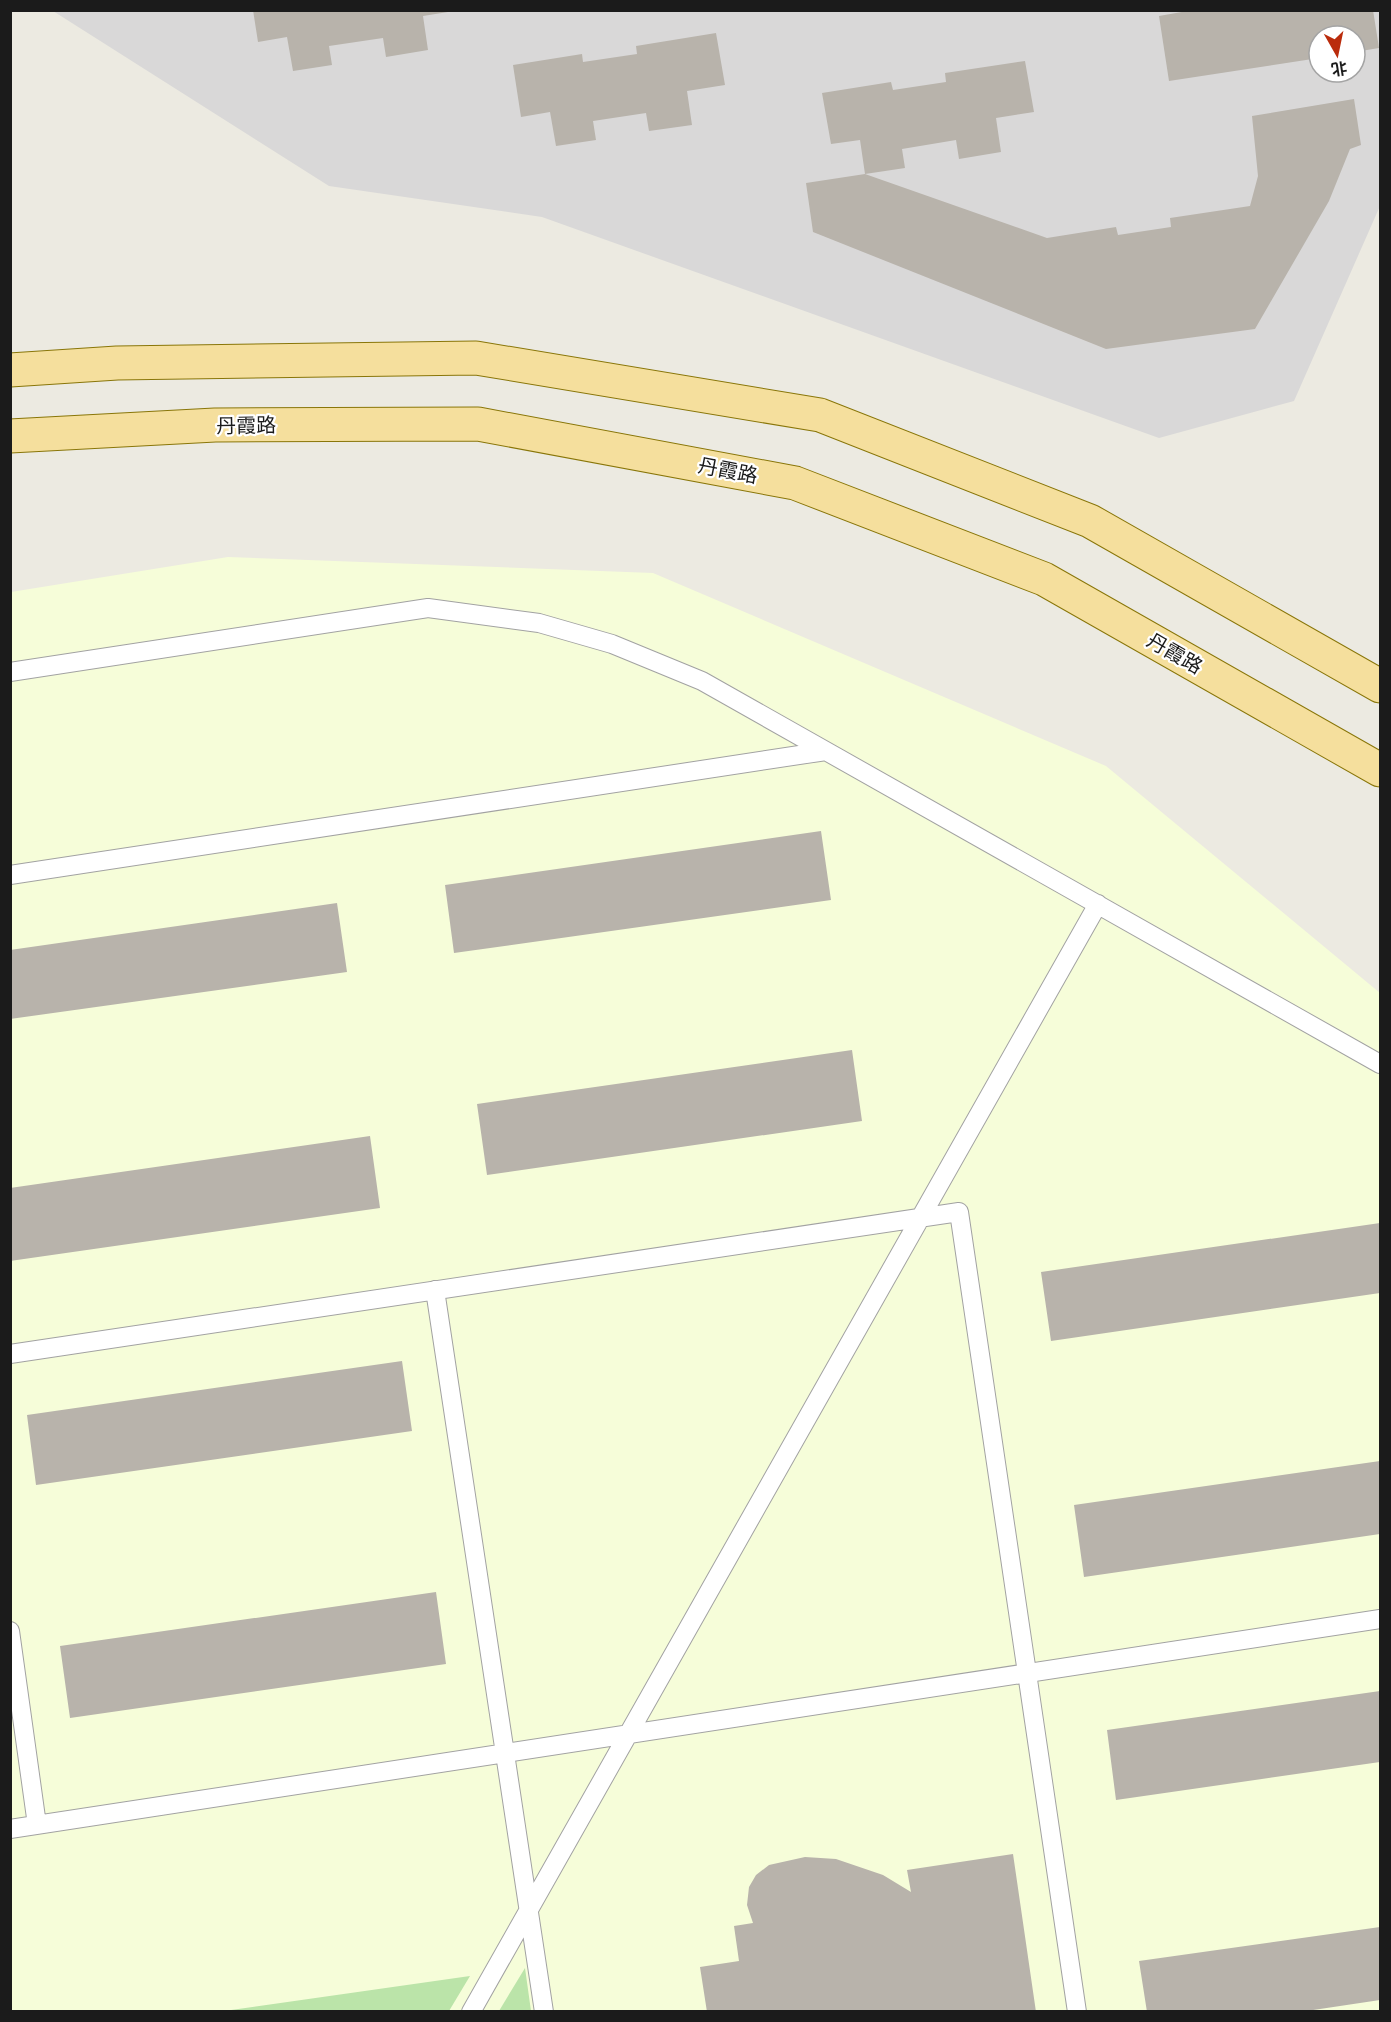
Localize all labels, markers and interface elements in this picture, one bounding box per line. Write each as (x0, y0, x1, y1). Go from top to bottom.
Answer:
north arrow (1307, 24, 1367, 84)
text: 北 (1330, 57, 1349, 81)
street label: 丹霞路 (216, 411, 276, 439)
street label: 丹霞路 (696, 451, 760, 489)
street label: 丹霞路 (1142, 626, 1208, 680)

